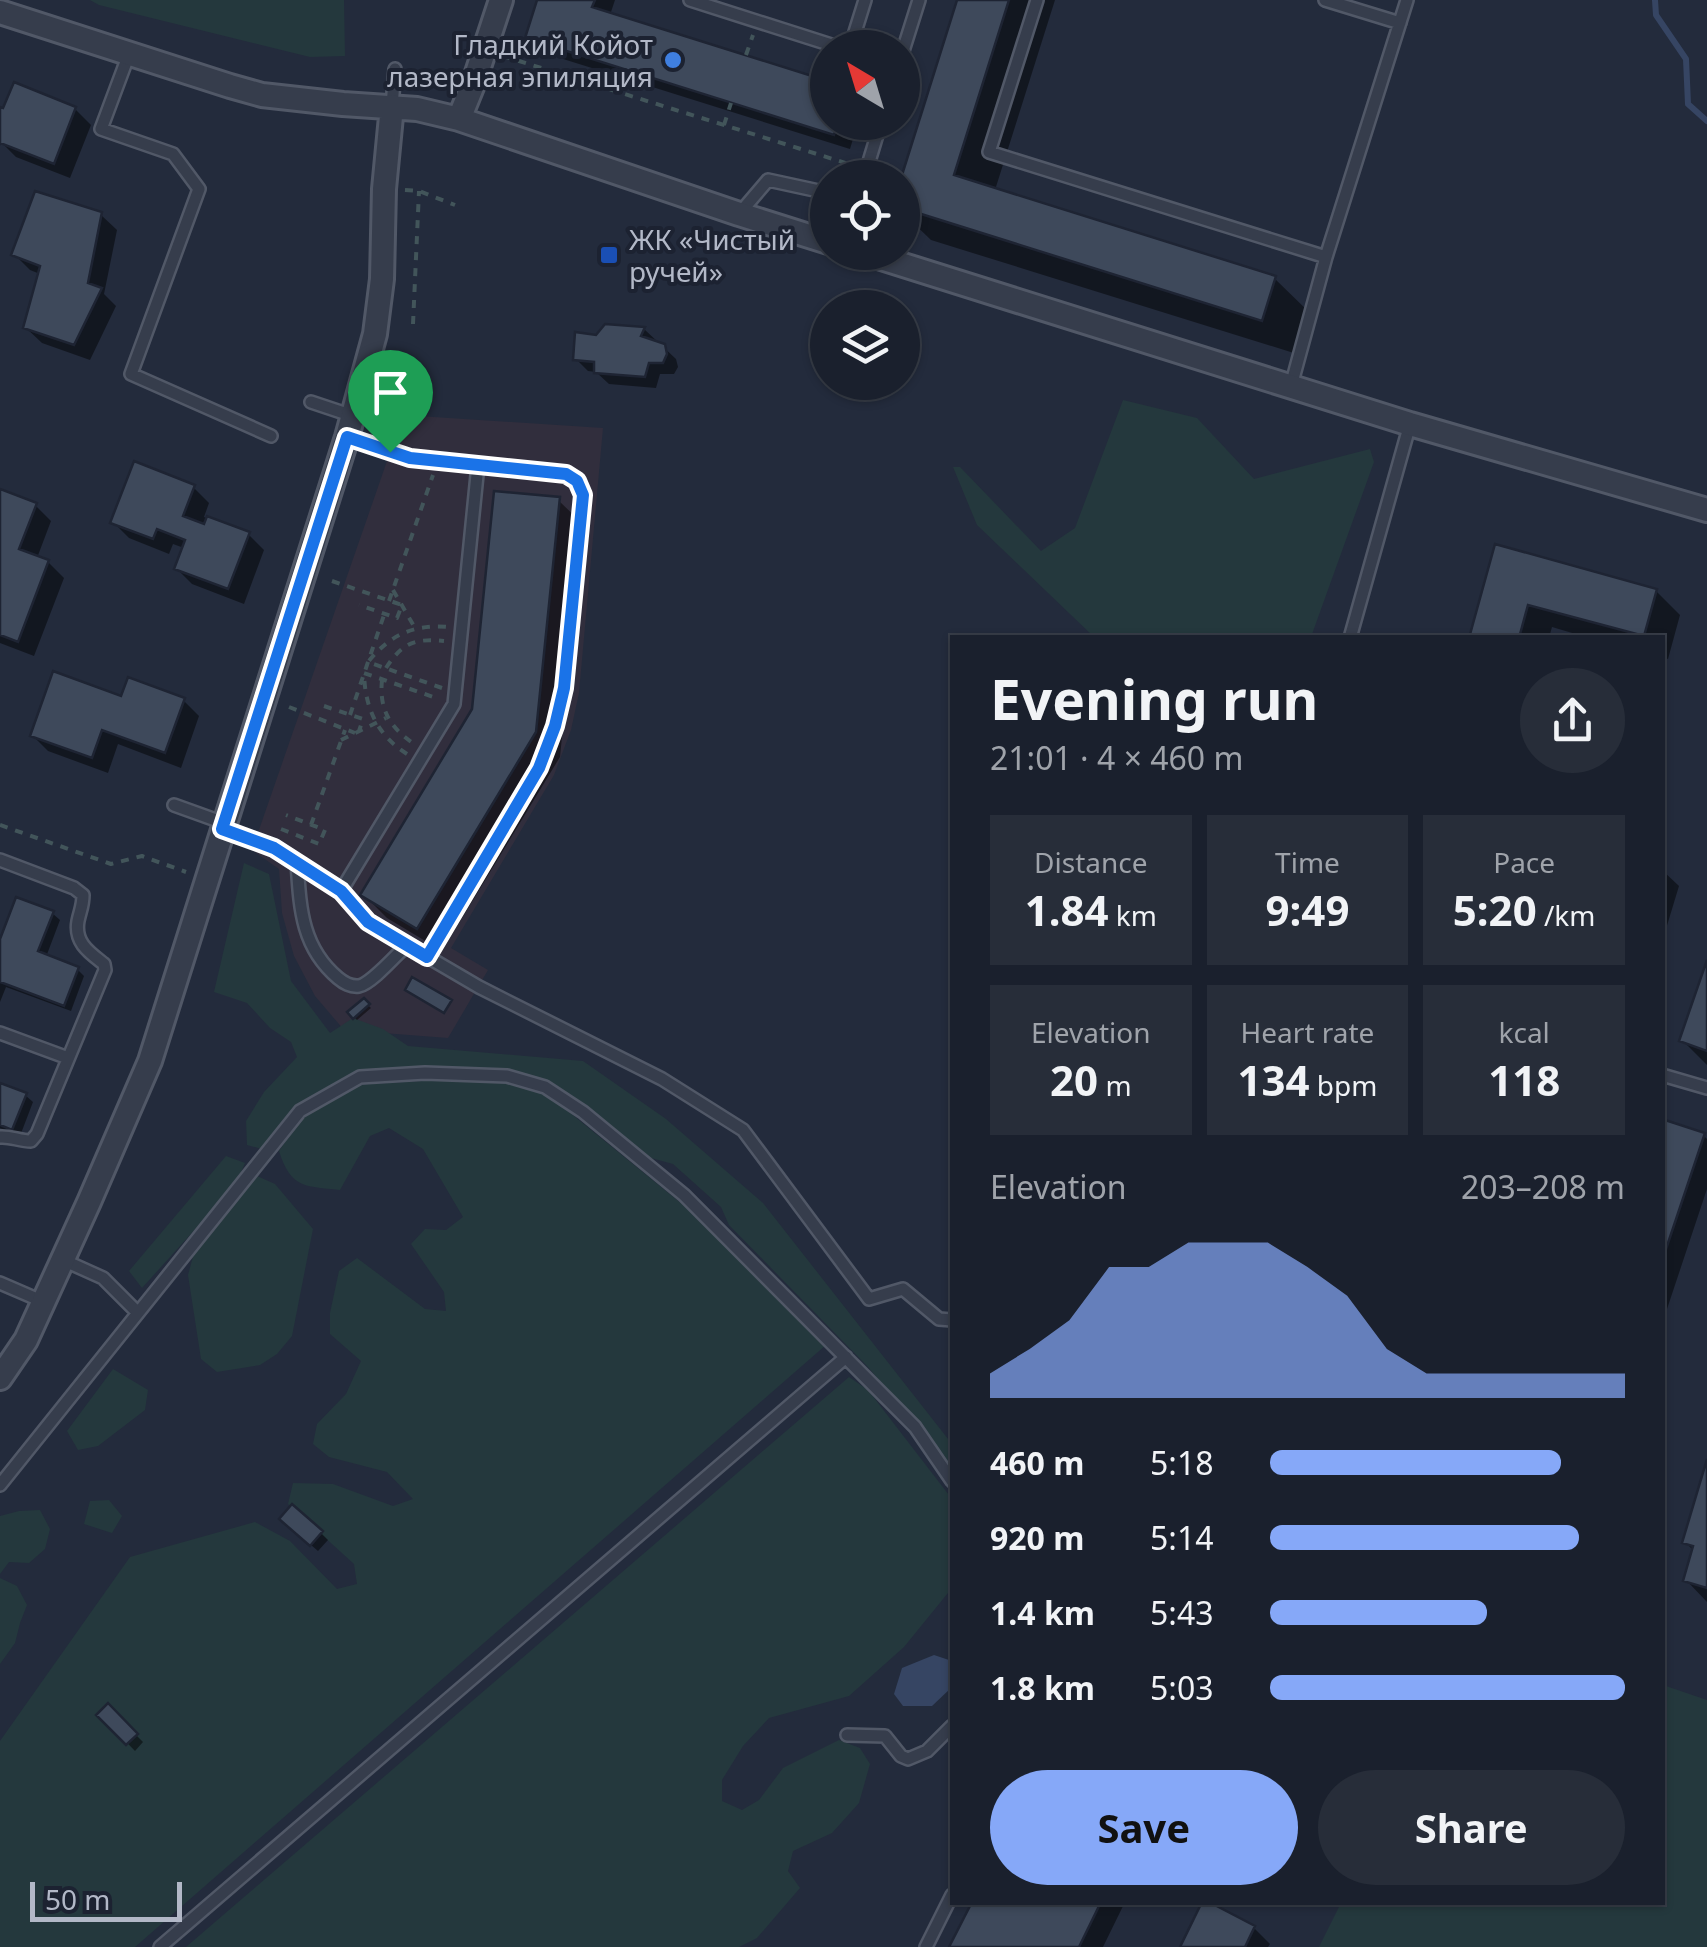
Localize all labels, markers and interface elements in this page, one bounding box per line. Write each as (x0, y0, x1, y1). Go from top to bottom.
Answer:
place label: Гладкий Койот лазерная эпиляция (387, 25, 653, 95)
north arrow (810, 30, 920, 140)
map controls (810, 30, 920, 400)
marker: Гладкий Койот лазерная эпиляция (662, 49, 684, 71)
button: locate (810, 160, 920, 270)
place label: ЖК «Чистый ручей» (629, 220, 795, 290)
marker: ЖК «Чистый ручей» (598, 244, 620, 266)
button: layers (810, 290, 920, 400)
pin (348, 350, 433, 453)
icon: arrive (363, 365, 418, 420)
text: Evening run (990, 661, 1318, 736)
button: share (1520, 668, 1625, 773)
text: 21:01 · 4 × 460 m (990, 736, 1243, 779)
text: Distance (1034, 843, 1148, 881)
text: Time (1275, 843, 1340, 881)
text: Pace (1493, 843, 1555, 881)
text: 1.84 (1025, 881, 1109, 938)
text: 9:49 (1266, 881, 1349, 938)
text: 5:20 (1453, 881, 1537, 938)
text: km (1109, 896, 1157, 934)
text: /km (1537, 896, 1596, 934)
text: Elevation (1031, 1013, 1151, 1051)
text: Heart rate (1241, 1013, 1374, 1051)
text: kcal (1499, 1013, 1550, 1051)
text: 20 (1050, 1051, 1098, 1108)
text: 134 (1238, 1051, 1310, 1108)
text: 118 (1488, 1051, 1560, 1108)
text: m (1098, 1066, 1132, 1104)
text: bpm (1310, 1066, 1377, 1104)
text: Elevation (990, 1165, 1127, 1208)
text: 203–208 m (1461, 1165, 1625, 1208)
text: 460 m (990, 1441, 1084, 1484)
text: 5:18 (1150, 1441, 1214, 1484)
text: 920 m (990, 1516, 1084, 1559)
text: 5:14 (1150, 1516, 1214, 1559)
text: 1.4 km (990, 1591, 1095, 1634)
text: 5:43 (1150, 1591, 1214, 1634)
text: 1.8 km (990, 1666, 1095, 1709)
text: 5:03 (1150, 1666, 1214, 1709)
button: Save (990, 1770, 1298, 1885)
button: Share (1318, 1770, 1625, 1885)
scale bar (30, 1877, 182, 1922)
text: 50 m (45, 1880, 111, 1918)

